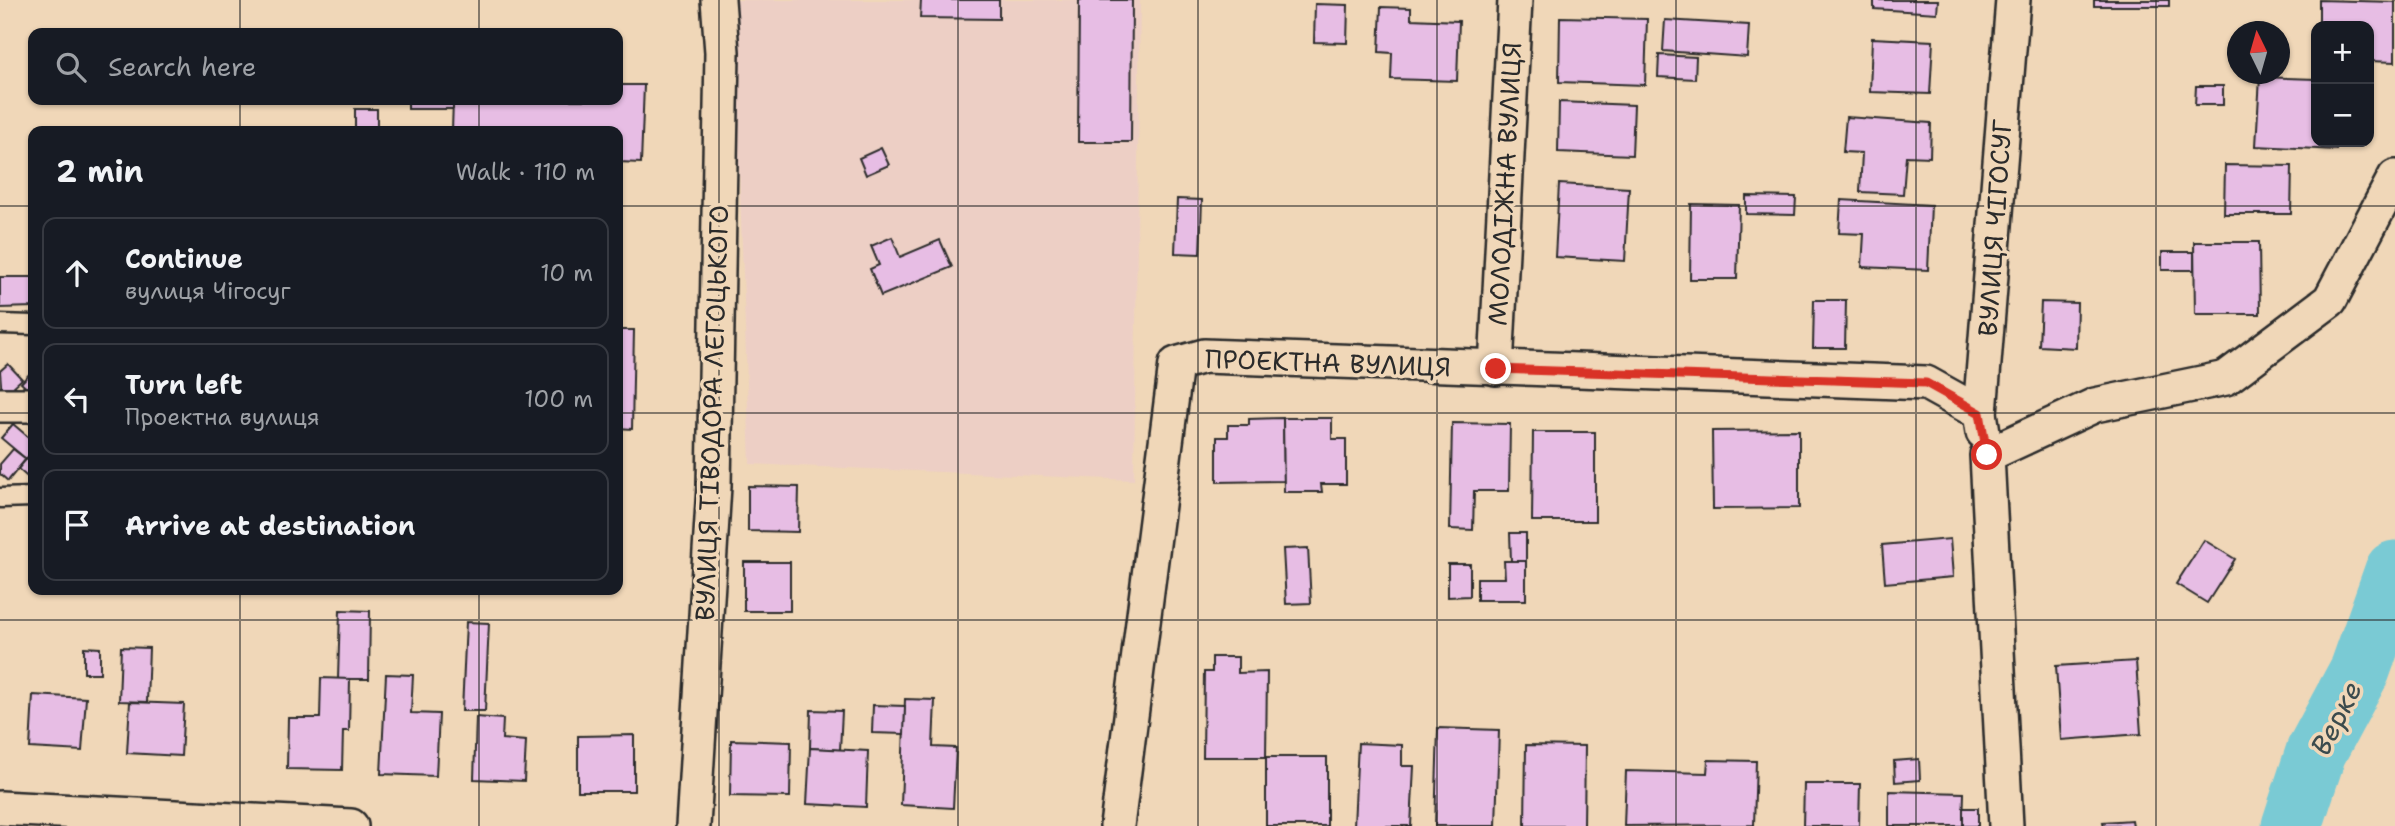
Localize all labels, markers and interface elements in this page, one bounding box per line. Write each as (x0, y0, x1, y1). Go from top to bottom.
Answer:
north arrow (2227, 21, 2290, 84)
map controls (2311, 21, 2374, 147)
button: + (2311, 21, 2374, 84)
search box (28, 28, 623, 105)
street label: МОЛОДІЖНА ВУЛИЦЯ (1480, 41, 1529, 327)
icon: search (52, 48, 90, 86)
text: Search here (108, 49, 257, 84)
button: − (2311, 84, 2374, 147)
street label: ВУЛИЦЯ ЧІГОСУГ (1969, 118, 2020, 338)
text: 2 min (56, 151, 143, 192)
text: Walk · 110 m (456, 157, 595, 187)
street label: ВУЛИЦЯ ТІВОДОРА ЛЕГОЦЬКОГО (687, 204, 736, 622)
text: Continue (125, 241, 243, 276)
icon: ahead (58, 254, 96, 292)
text: 10 m (540, 258, 593, 288)
text: вулиця Чігосуг (125, 276, 291, 306)
street label: ПРОЕКТНА ВУЛИЦЯ (1204, 341, 1452, 384)
route end (1480, 353, 1511, 384)
text: Turn left (125, 367, 242, 402)
icon: left (58, 380, 96, 418)
text: 100 m (524, 384, 593, 414)
text: Проектна вулиця (125, 402, 320, 432)
route start (1971, 439, 2002, 470)
icon: arrive (58, 506, 96, 544)
text: Arrive at destination (125, 508, 415, 543)
water label: Верке (2301, 674, 2371, 762)

